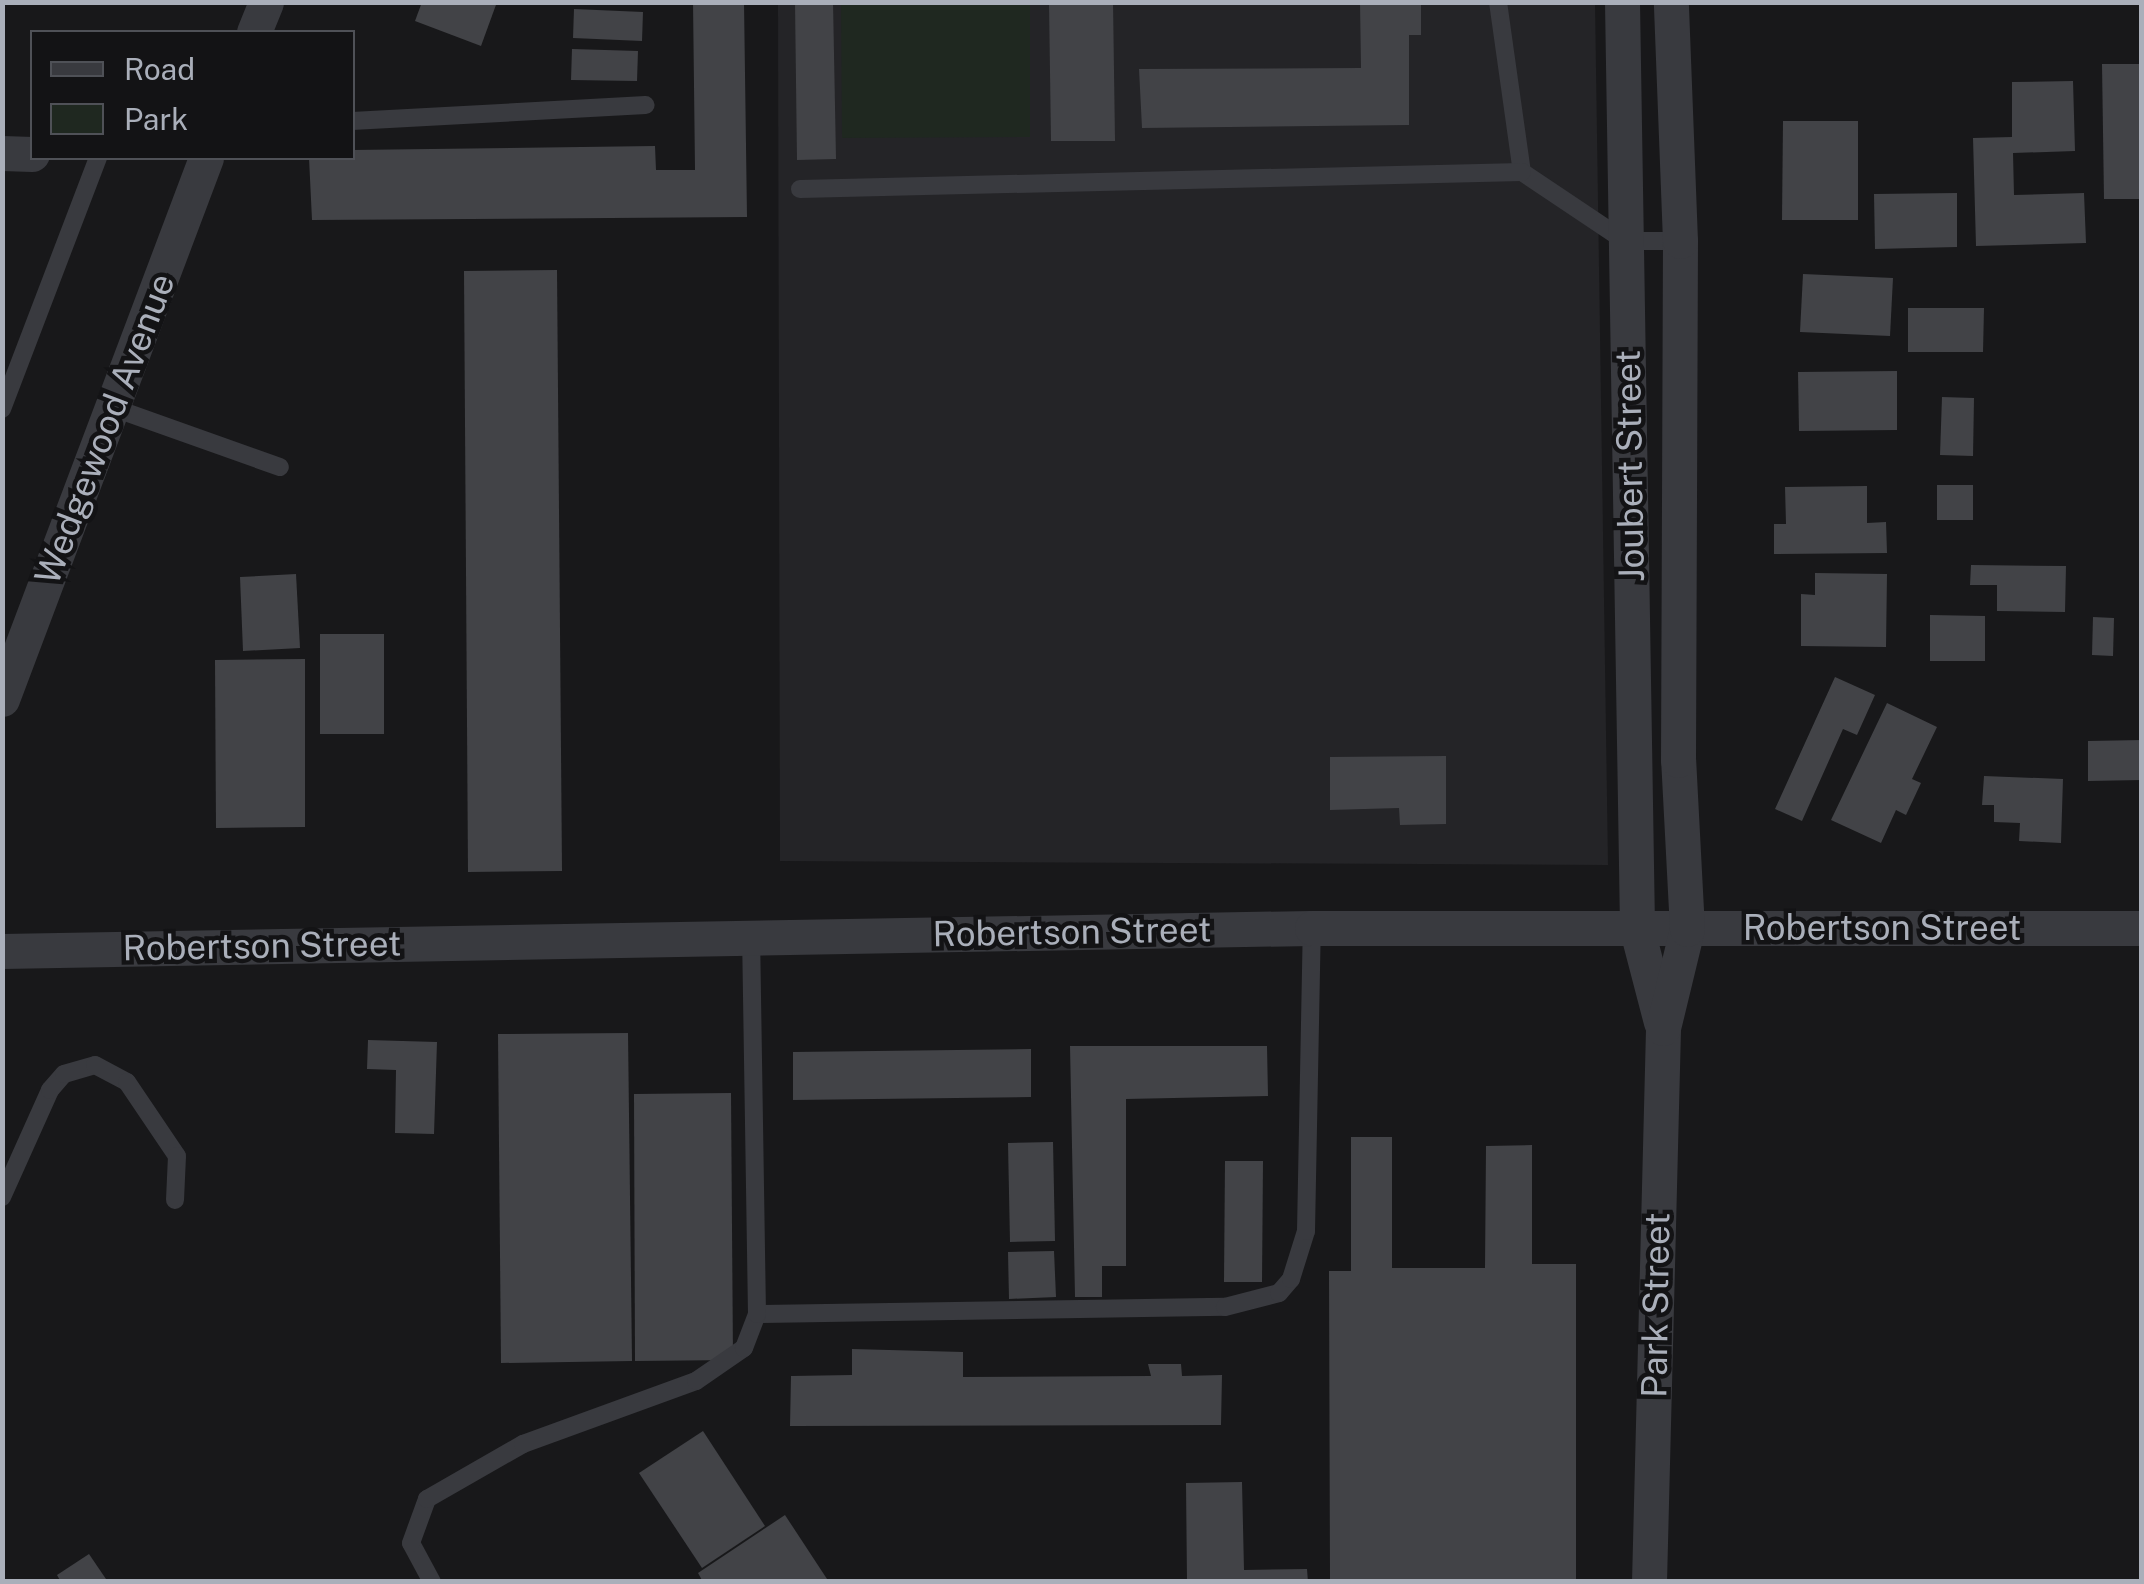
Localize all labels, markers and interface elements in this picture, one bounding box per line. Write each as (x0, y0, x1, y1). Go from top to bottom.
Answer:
legend (30, 30, 355, 160)
text: Road (124, 51, 195, 87)
text: Park (124, 101, 188, 137)
street label: Wedgewood Avenue (26, 268, 184, 590)
street label: Joubert Street (1607, 350, 1653, 582)
street label: Robertson Street (1743, 907, 2021, 949)
street label: Robertson Street (932, 909, 1212, 955)
street label: Robertson Street (122, 923, 402, 969)
street label: Park Street (1633, 1212, 1679, 1398)

